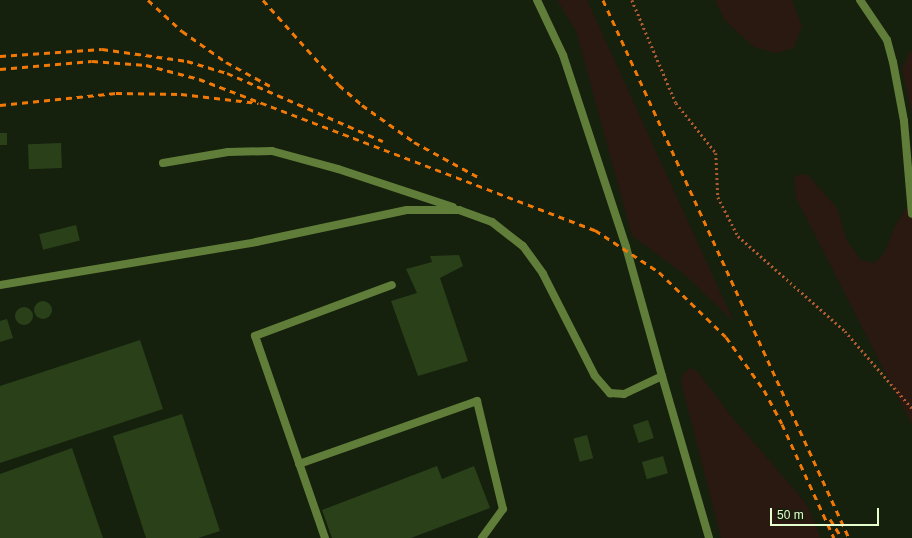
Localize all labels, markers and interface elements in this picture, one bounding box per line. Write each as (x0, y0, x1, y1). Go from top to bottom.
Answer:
scale bar (772, 500, 881, 526)
text: 50 m (777, 508, 804, 522)

